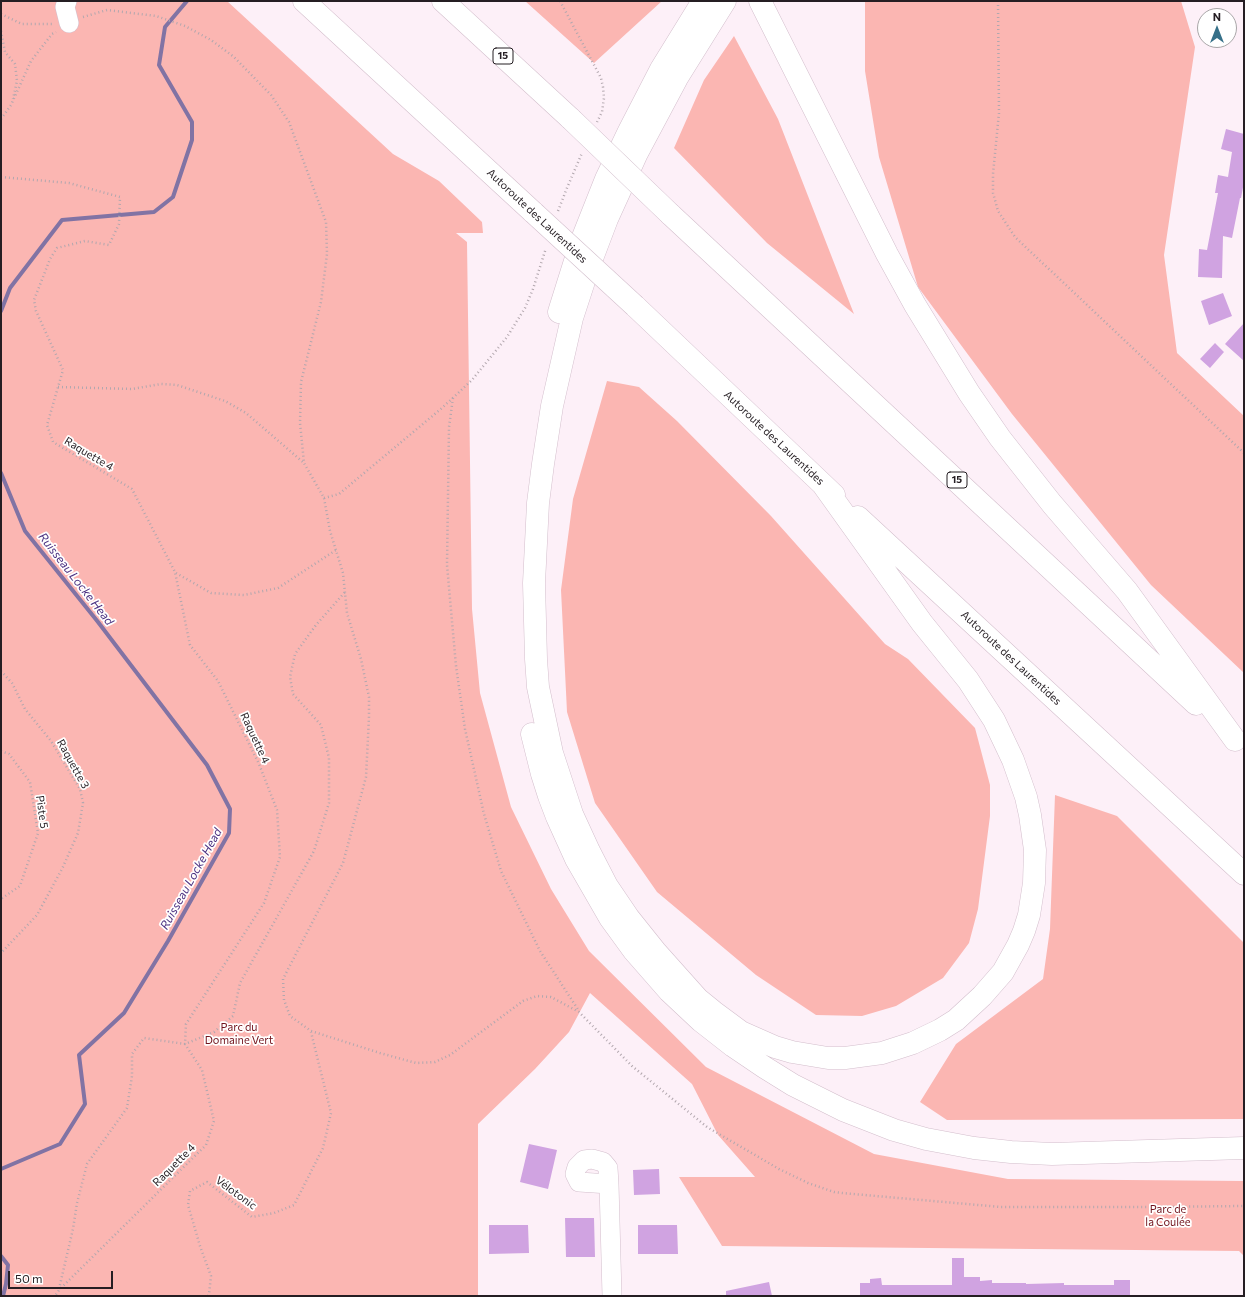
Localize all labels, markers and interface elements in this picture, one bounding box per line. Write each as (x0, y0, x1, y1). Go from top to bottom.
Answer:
north arrow (1197, 8, 1237, 48)
text: N (1213, 10, 1221, 23)
road number: 15 (493, 48, 513, 64)
street label: Autoroute des Laurentides (484, 166, 590, 266)
street label: Autoroute des Laurentides (721, 388, 827, 488)
street label: Raquette 4 (62, 434, 116, 474)
road number: 15 (947, 472, 967, 488)
water label: Ruisseau Locke Head (35, 530, 117, 628)
street label: Autoroute des Laurentides (958, 608, 1064, 708)
street label: Raquette 4 (237, 710, 273, 766)
street label: Raquette 3 (54, 737, 92, 791)
street label: Piste 5 (33, 795, 51, 829)
water label: Ruisseau Locke Head (157, 826, 225, 932)
park label: Parc du Domaine Vert (205, 1020, 273, 1046)
street label: Raquette 4 (150, 1141, 198, 1189)
street label: Vélotonic (213, 1174, 259, 1212)
park label: Parc de la Coulée (1145, 1202, 1191, 1228)
scale bar (10, 1263, 115, 1289)
text: 50 m (15, 1271, 43, 1285)

